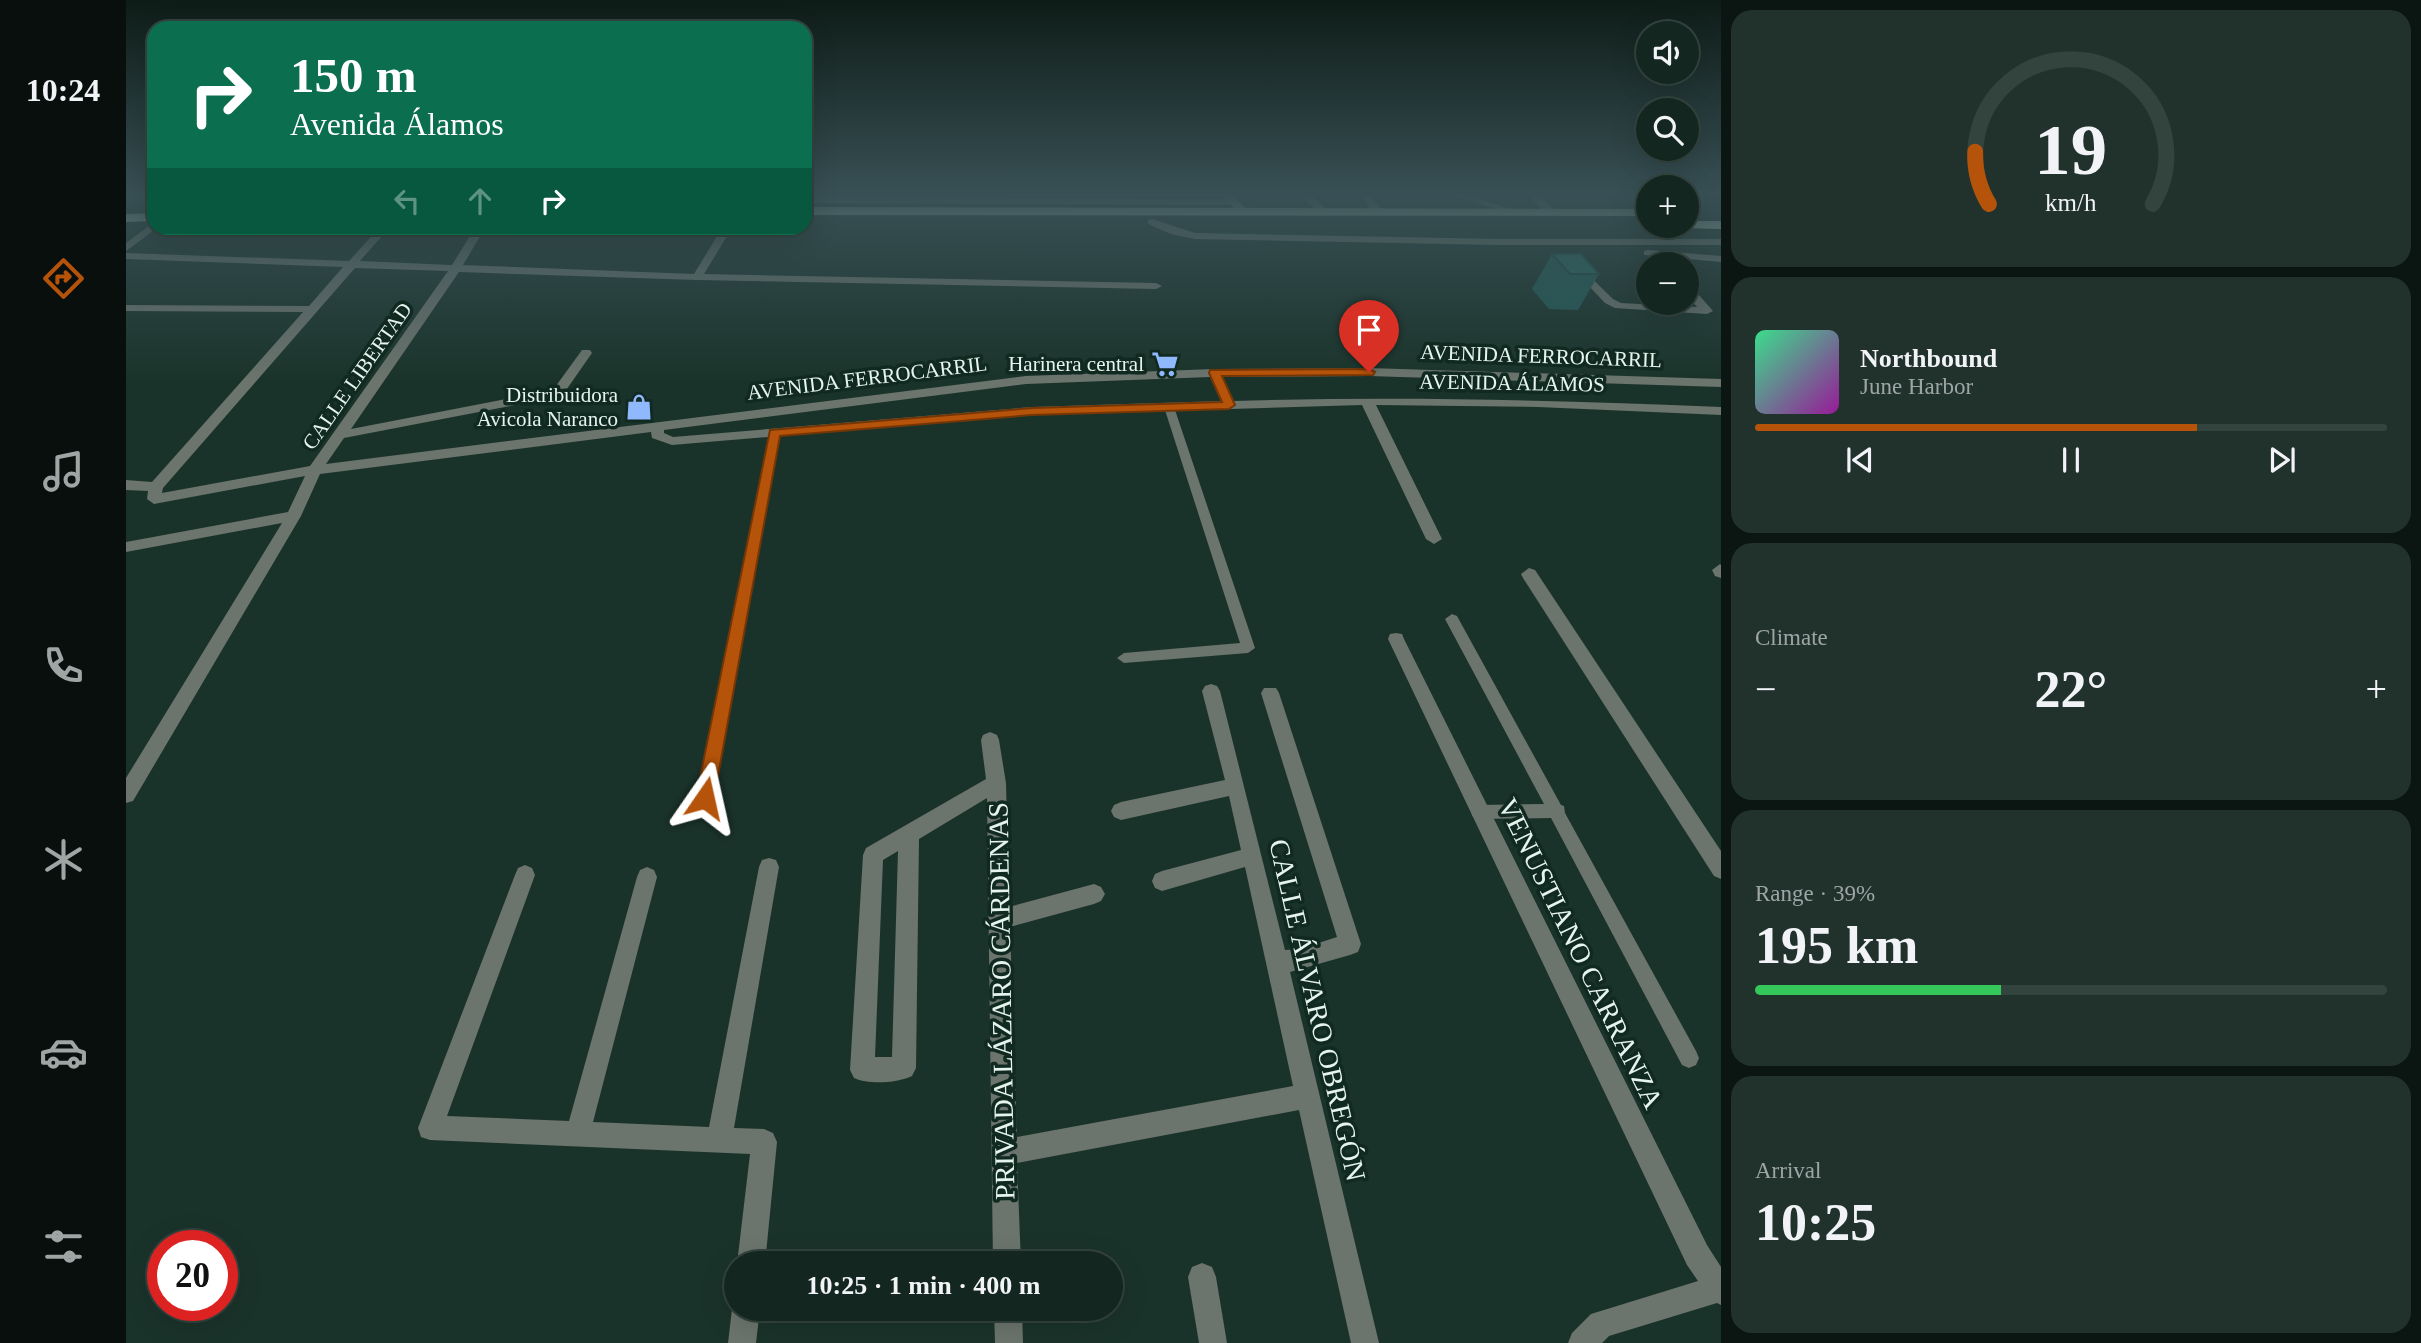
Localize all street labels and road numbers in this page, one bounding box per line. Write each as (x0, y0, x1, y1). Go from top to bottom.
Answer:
street label: CALLE LIBERTAD (297, 298, 417, 454)
street label: AVENIDA FERROCARRIL (1420, 340, 1662, 372)
street label: AVENIDA FERROCARRIL (746, 351, 988, 405)
street label: AVENIDA ÁLAMOS (1419, 369, 1605, 397)
street label: VENUSTIANO CARRANZA (1492, 793, 1670, 1114)
street label: PRIVADA LÁZARO CÁRDENAS (983, 802, 1020, 1200)
street label: CALLE ÁLVARO OBREGÓN (1263, 836, 1372, 1184)

